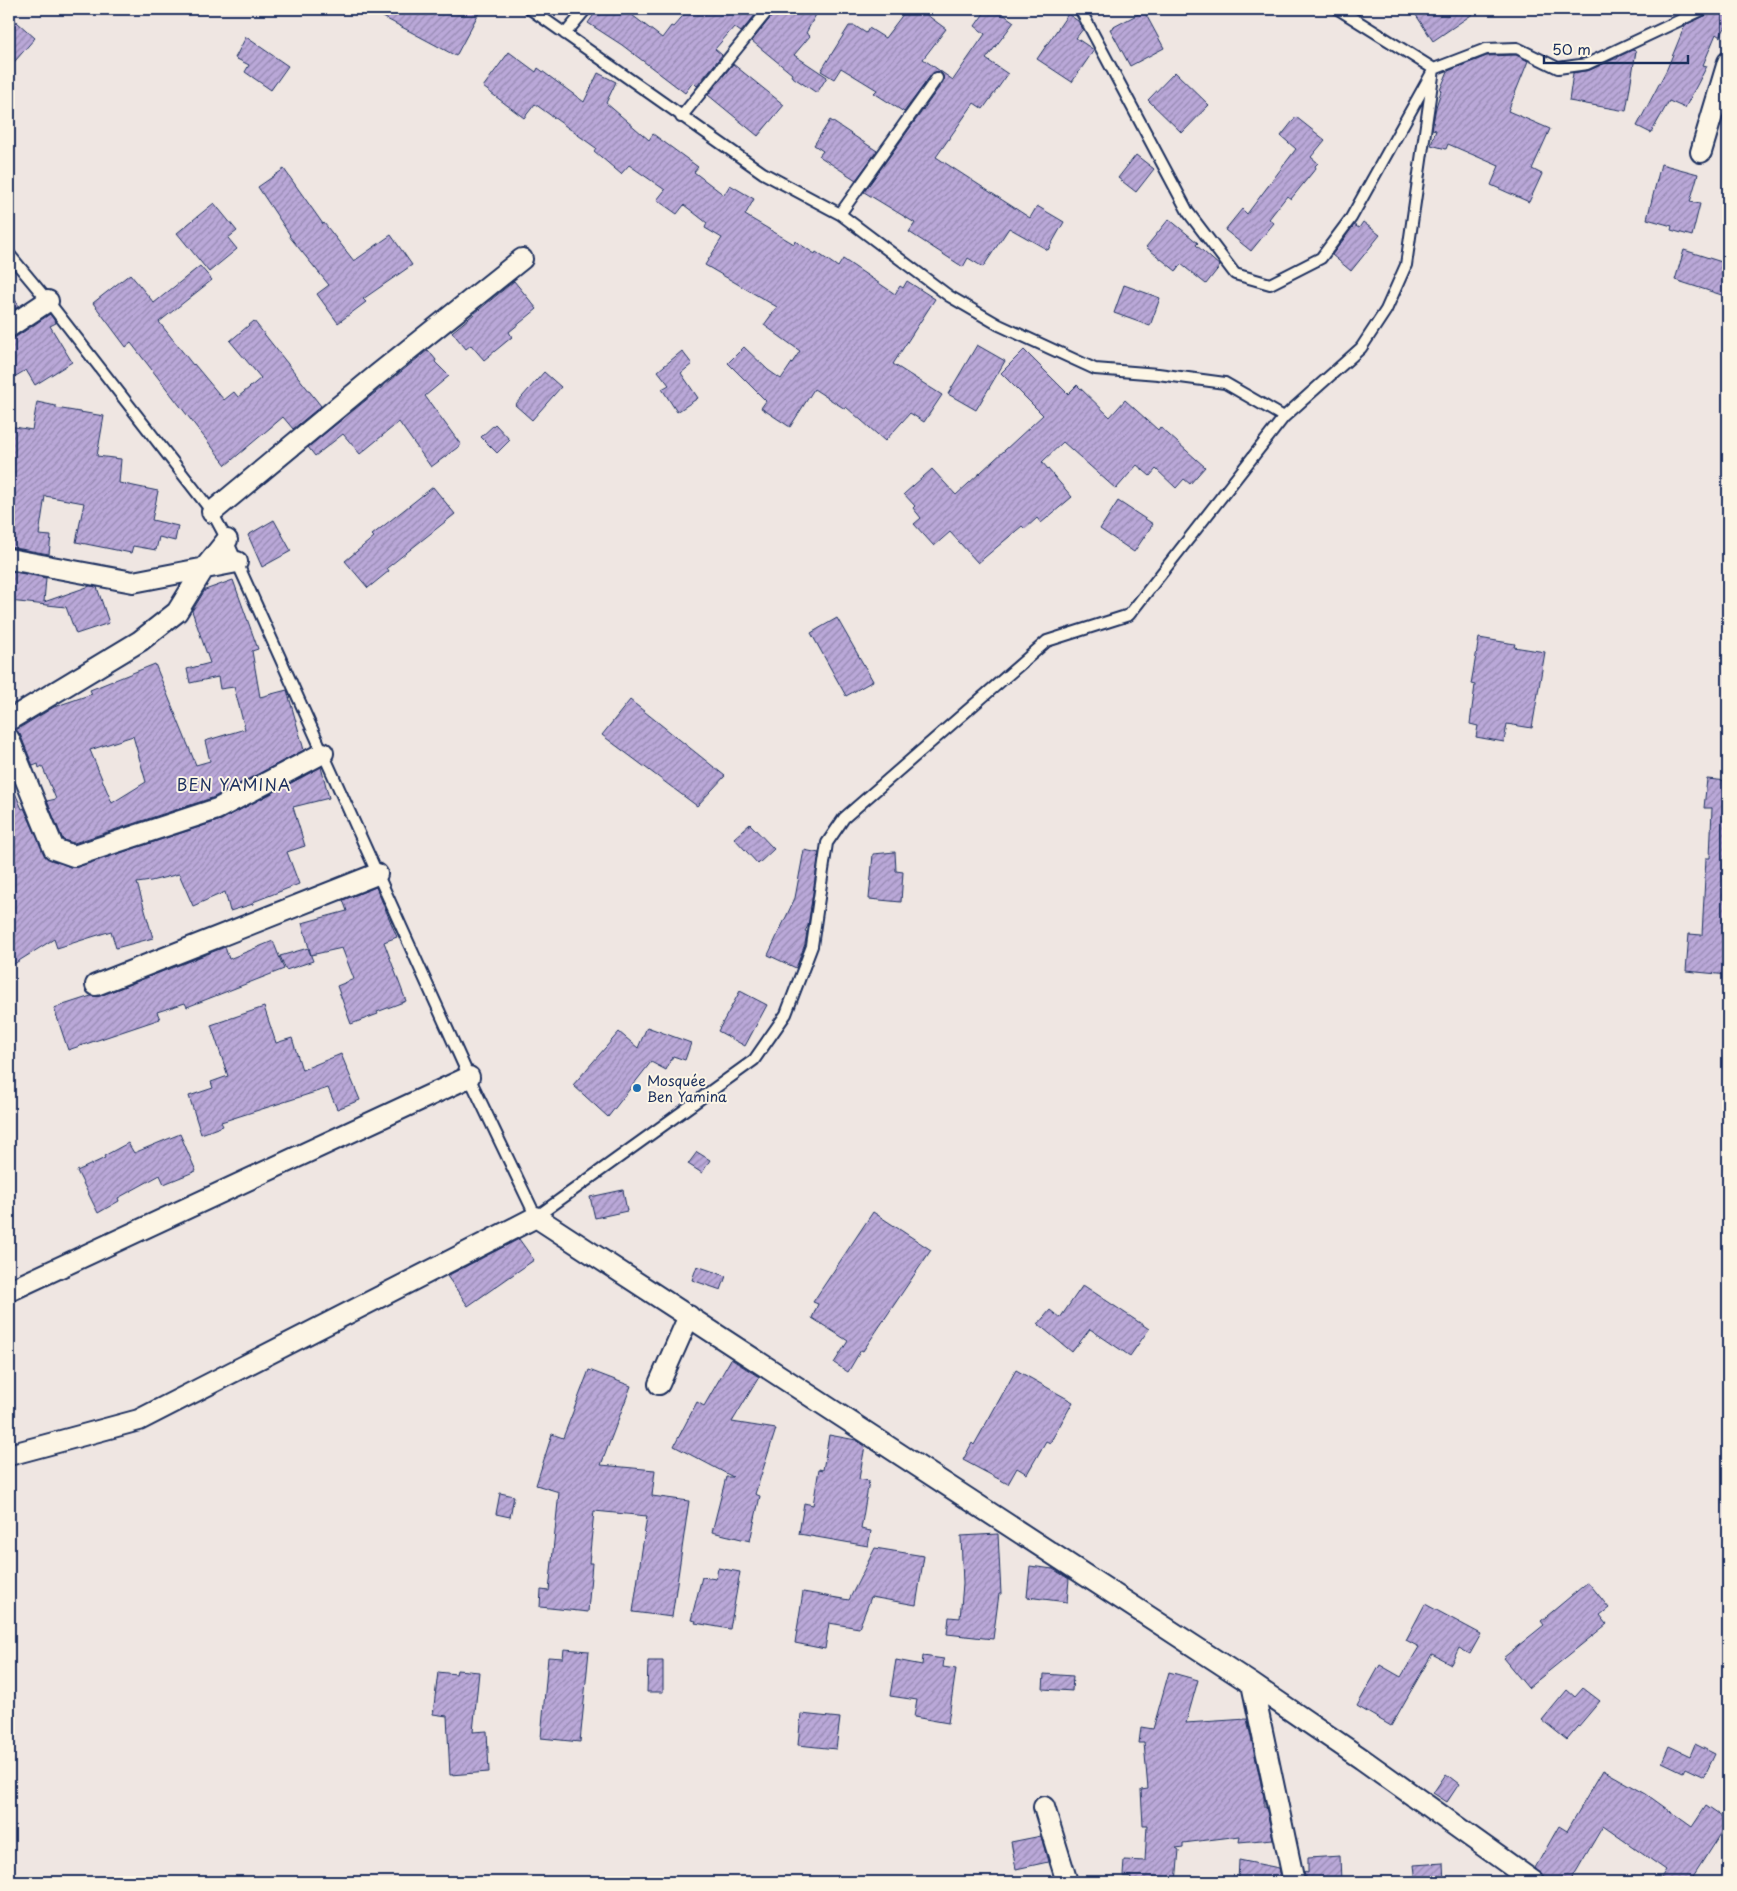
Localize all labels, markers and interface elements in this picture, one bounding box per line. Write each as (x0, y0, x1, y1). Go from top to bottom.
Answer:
scale bar (1544, 32, 1688, 64)
text: 50 m (1552, 37, 1591, 60)
district label: BEN YAMINA (177, 772, 291, 796)
place label: Mosquée Ben Yamina (647, 1070, 727, 1107)
marker: Mosquée Ben Yamina (631, 1082, 643, 1094)

